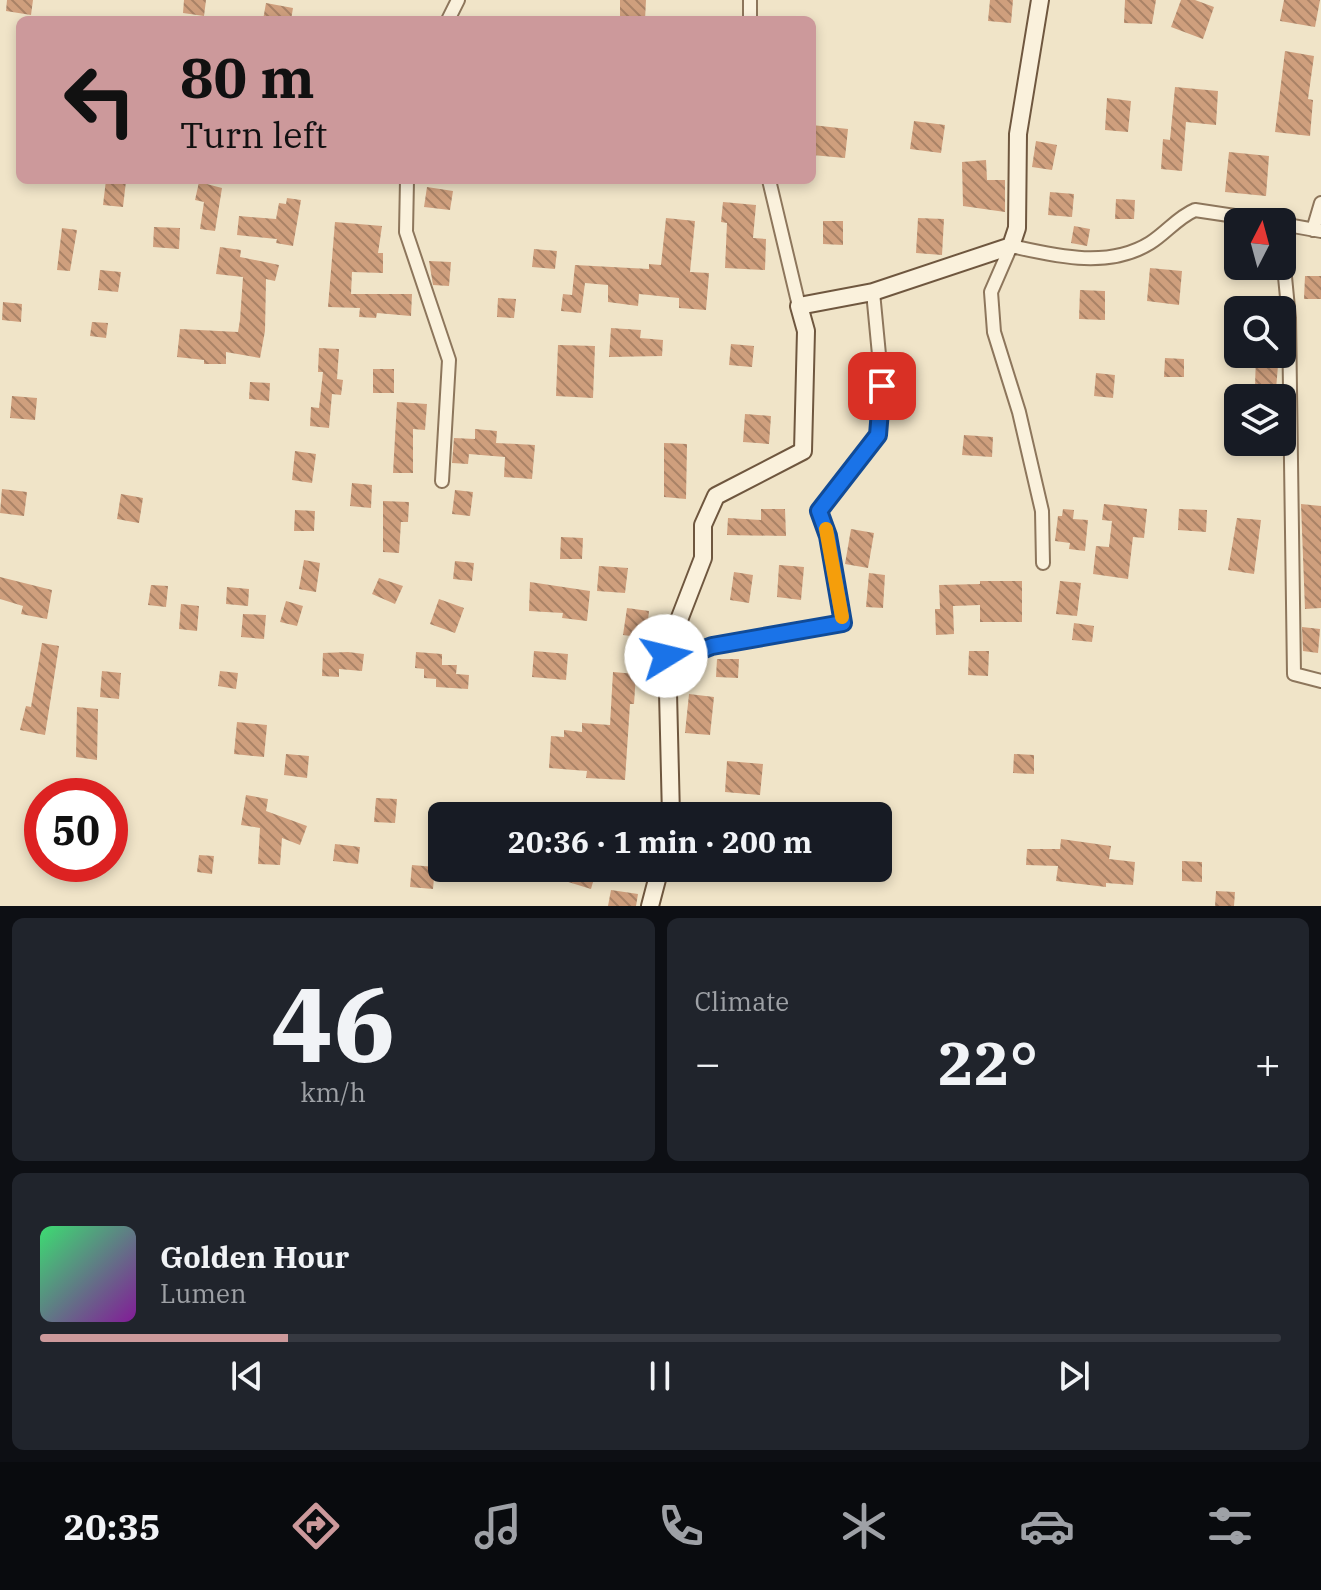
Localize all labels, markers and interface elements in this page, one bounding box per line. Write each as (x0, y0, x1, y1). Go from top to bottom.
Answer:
text: 80 m (180, 41, 315, 113)
icon: left (48, 48, 152, 152)
text: Turn left (180, 111, 327, 158)
north arrow (1224, 208, 1296, 280)
map controls (1224, 208, 1296, 456)
button: search (1224, 296, 1296, 368)
pin (848, 352, 916, 420)
icon: arrive (860, 364, 904, 408)
button: layers (1224, 384, 1296, 456)
position arrow (624, 614, 708, 698)
speed limit sign: 50 (24, 778, 128, 882)
text: 20:36 · 1 min · 200 m (508, 822, 812, 861)
text: 46 (271, 955, 396, 1091)
text: Climate (695, 984, 789, 1018)
text: 22° (938, 1023, 1038, 1102)
text: − (695, 1034, 721, 1091)
text: + (1255, 1034, 1281, 1091)
text: km/h (300, 1075, 366, 1109)
text: Golden Hour (160, 1237, 349, 1276)
text: Lumen (160, 1276, 247, 1310)
icon: previous (225, 1354, 269, 1398)
icon: pause (638, 1354, 682, 1398)
icon: next (1052, 1354, 1096, 1398)
icon: directions (288, 1498, 344, 1554)
icon: music (470, 1498, 526, 1554)
icon: phone (653, 1498, 709, 1554)
icon: climate (836, 1498, 892, 1554)
icon: car (1019, 1498, 1075, 1554)
icon: filters (1202, 1498, 1258, 1554)
text: 20:35 (63, 1503, 161, 1550)

